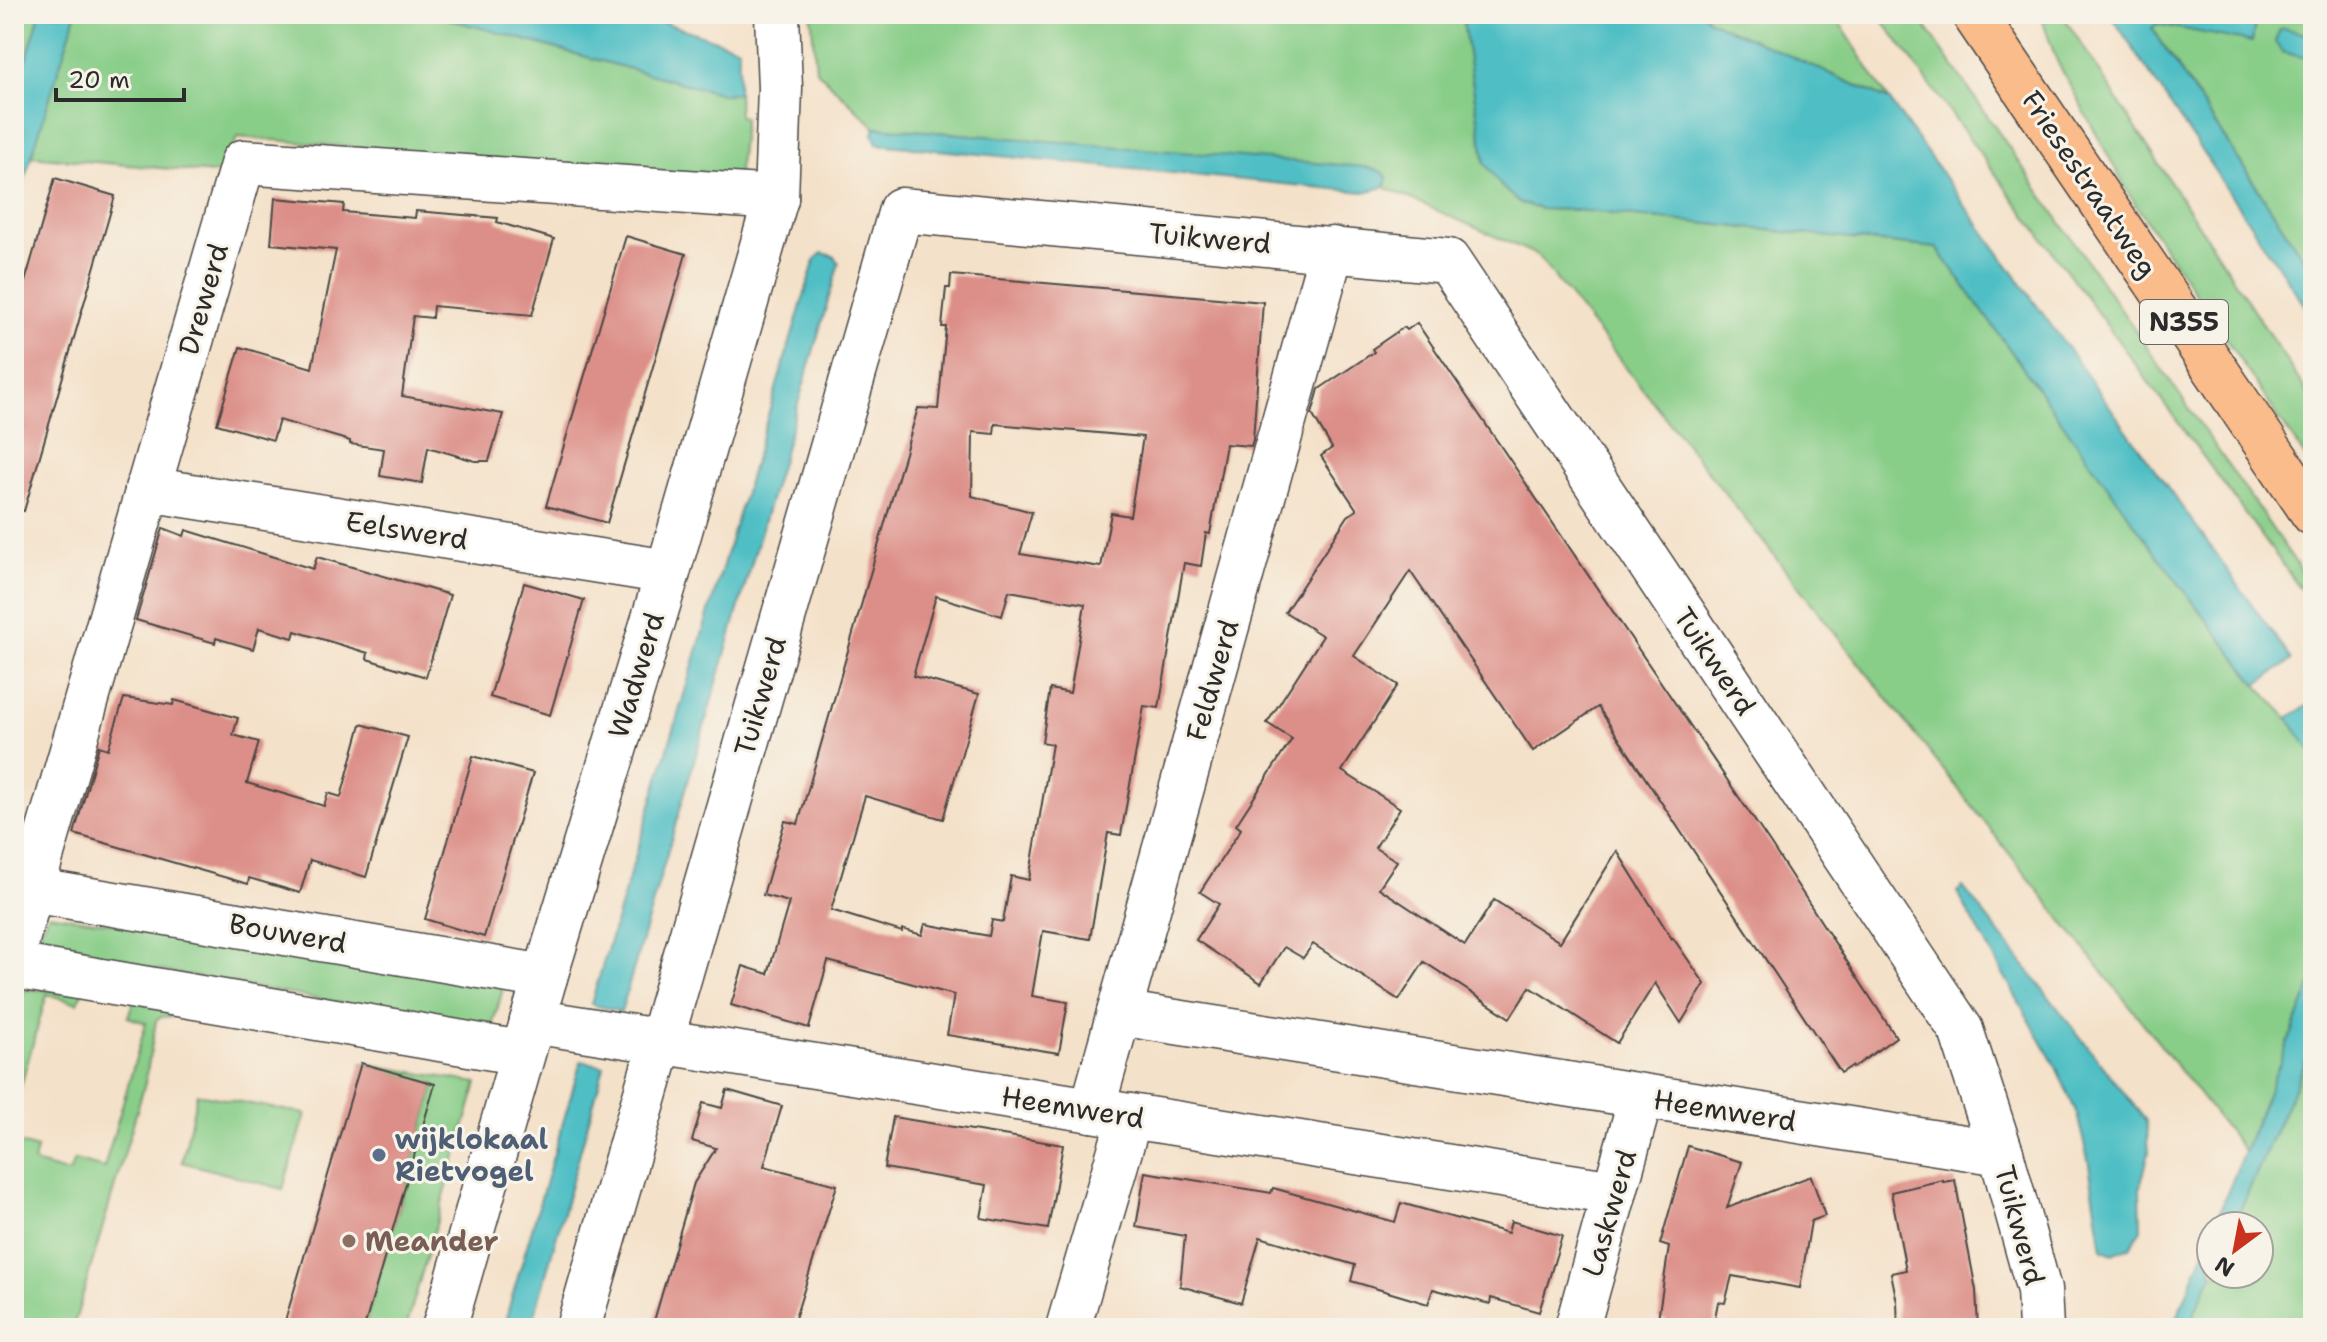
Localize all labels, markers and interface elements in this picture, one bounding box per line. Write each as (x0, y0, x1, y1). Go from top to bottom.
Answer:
scale bar (56, 52, 184, 102)
text: 20 m (68, 64, 130, 96)
street label: Friesestraatweg (2013, 83, 2167, 285)
street label: Tuikwerd (1147, 214, 1273, 262)
street label: Drewerd (169, 239, 237, 359)
road number: N355 (2140, 300, 2228, 344)
street label: Eelswerd (343, 502, 471, 558)
street label: Tuikwerd (1665, 600, 1765, 722)
street label: Wadwerd (599, 607, 673, 743)
street label: Feldwerd (1177, 615, 1247, 745)
street label: Tuikwerd (725, 632, 795, 760)
street label: Bouwerd (226, 904, 350, 962)
street label: Heemwerd (999, 1077, 1147, 1137)
street label: Heemwerd (1651, 1080, 1799, 1140)
place label: wijklokaal Rietvogel (395, 1120, 549, 1190)
street label: Laskwerd (1573, 1145, 1645, 1281)
marker: wijklokaal Rietvogel (370, 1146, 388, 1164)
street label: Tuikwerd (1986, 1161, 2054, 1289)
north arrow (2195, 1210, 2275, 1290)
place label: Meander (365, 1222, 499, 1260)
marker: Meander (340, 1232, 358, 1250)
text: N (2210, 1250, 2240, 1283)

